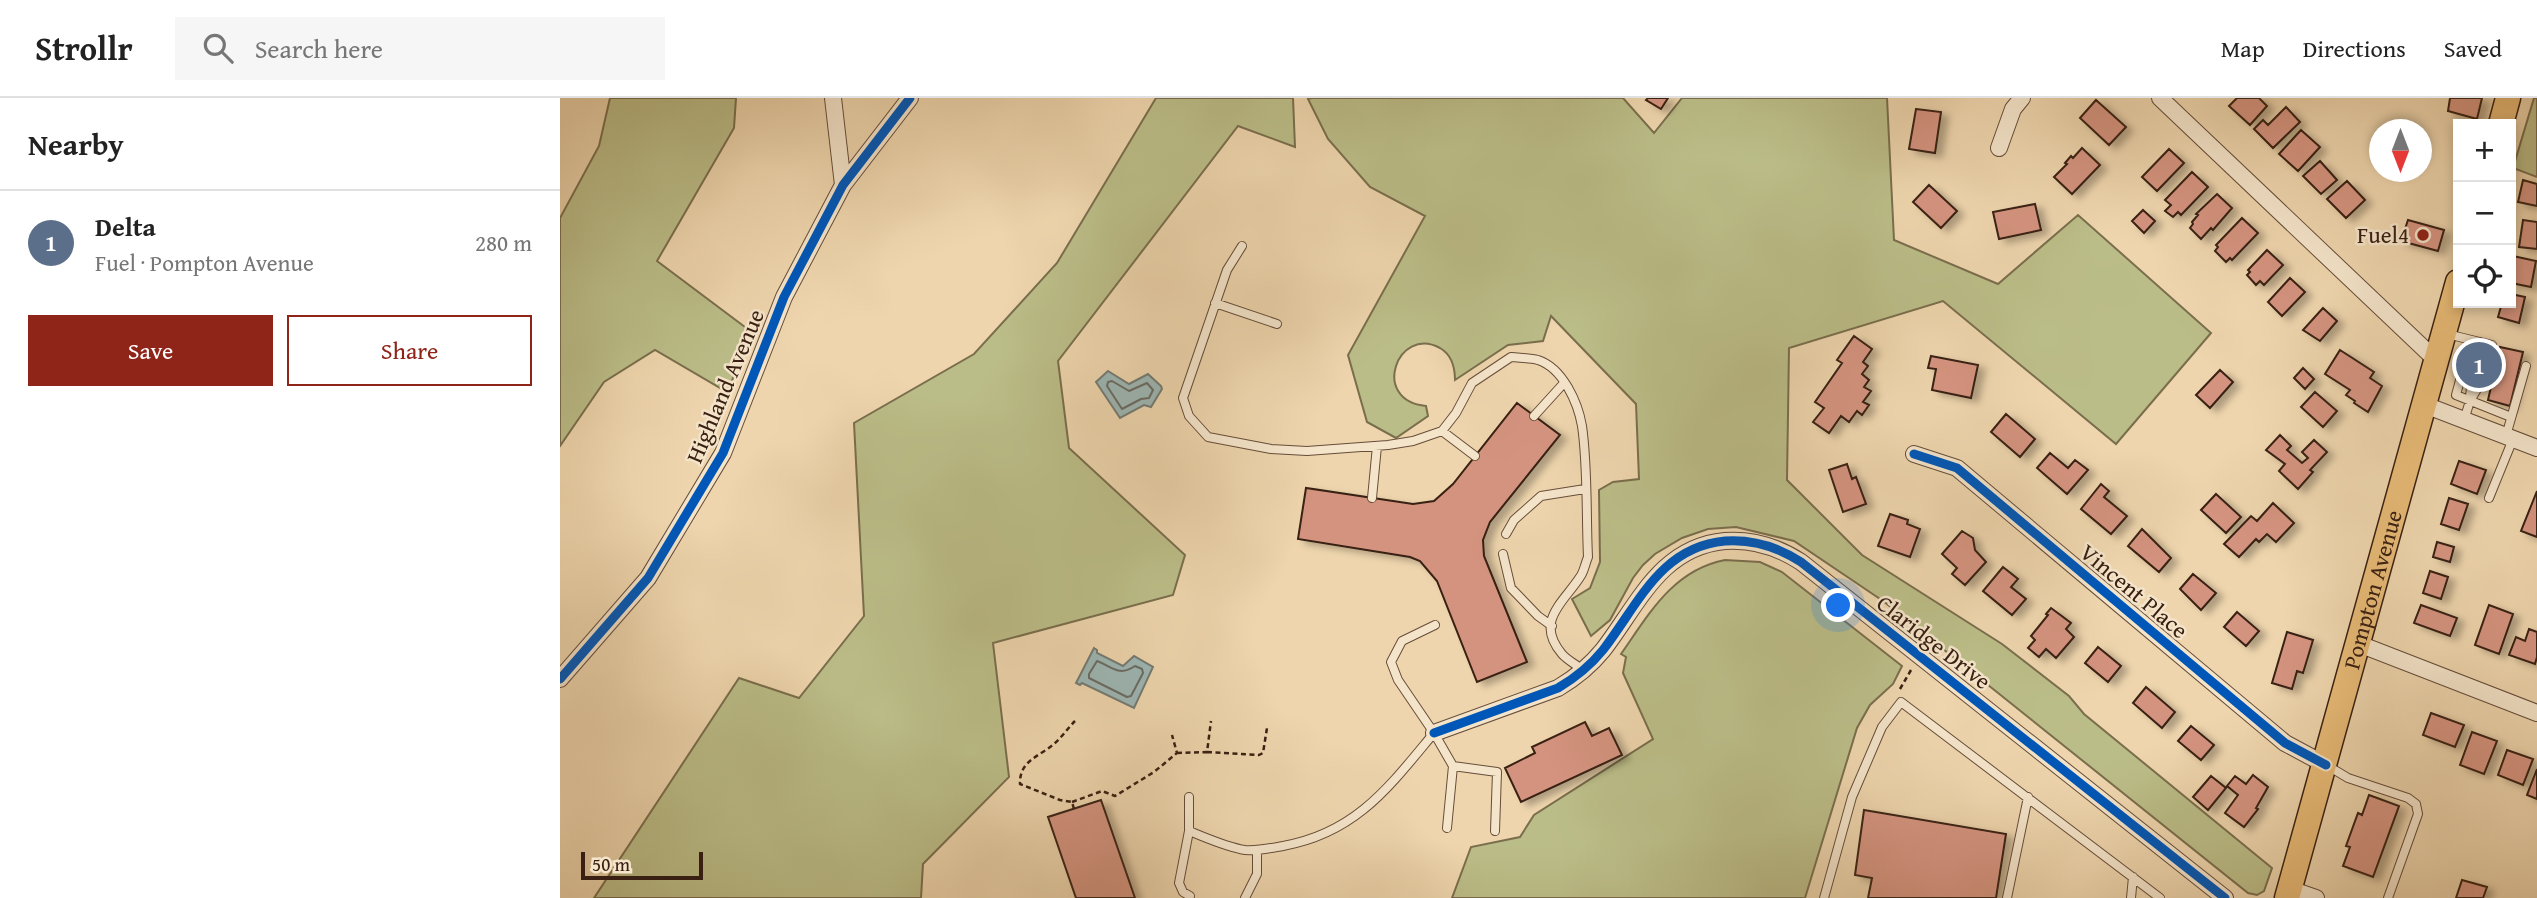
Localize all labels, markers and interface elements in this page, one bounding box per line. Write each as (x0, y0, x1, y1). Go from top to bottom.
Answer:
search box (175, 17, 665, 80)
text: Strollr (35, 24, 133, 72)
icon: search (199, 29, 237, 67)
text: Search here (255, 29, 383, 68)
text: Map (2221, 31, 2265, 66)
text: Directions (2303, 31, 2406, 66)
text: Saved (2444, 31, 2502, 66)
north arrow (2369, 119, 2432, 182)
map controls (2453, 119, 2516, 308)
button: + (2453, 119, 2516, 182)
text: Nearby (28, 122, 124, 166)
button: − (2453, 182, 2516, 245)
text: Delta (95, 207, 156, 246)
place label: Fuel4 (2357, 218, 2409, 251)
text: 1 (45, 226, 57, 259)
text: 280 m (475, 226, 532, 259)
marker: Fuel4 (2415, 227, 2431, 243)
button: locate (2453, 245, 2516, 308)
text: Fuel · Pompton Avenue (95, 246, 314, 279)
street label: Highland Avenue (677, 304, 772, 468)
button: Save (28, 315, 273, 386)
button: Share (287, 315, 532, 386)
pin: 1 (2456, 339, 2502, 391)
street label: Pompton Avenue (2334, 506, 2410, 673)
street label: Vincent Place (2073, 535, 2196, 646)
street label: Claridge Drive (1870, 586, 1998, 697)
your location (1821, 588, 1855, 622)
scale bar (581, 849, 704, 881)
text: 50 m (592, 850, 630, 878)

